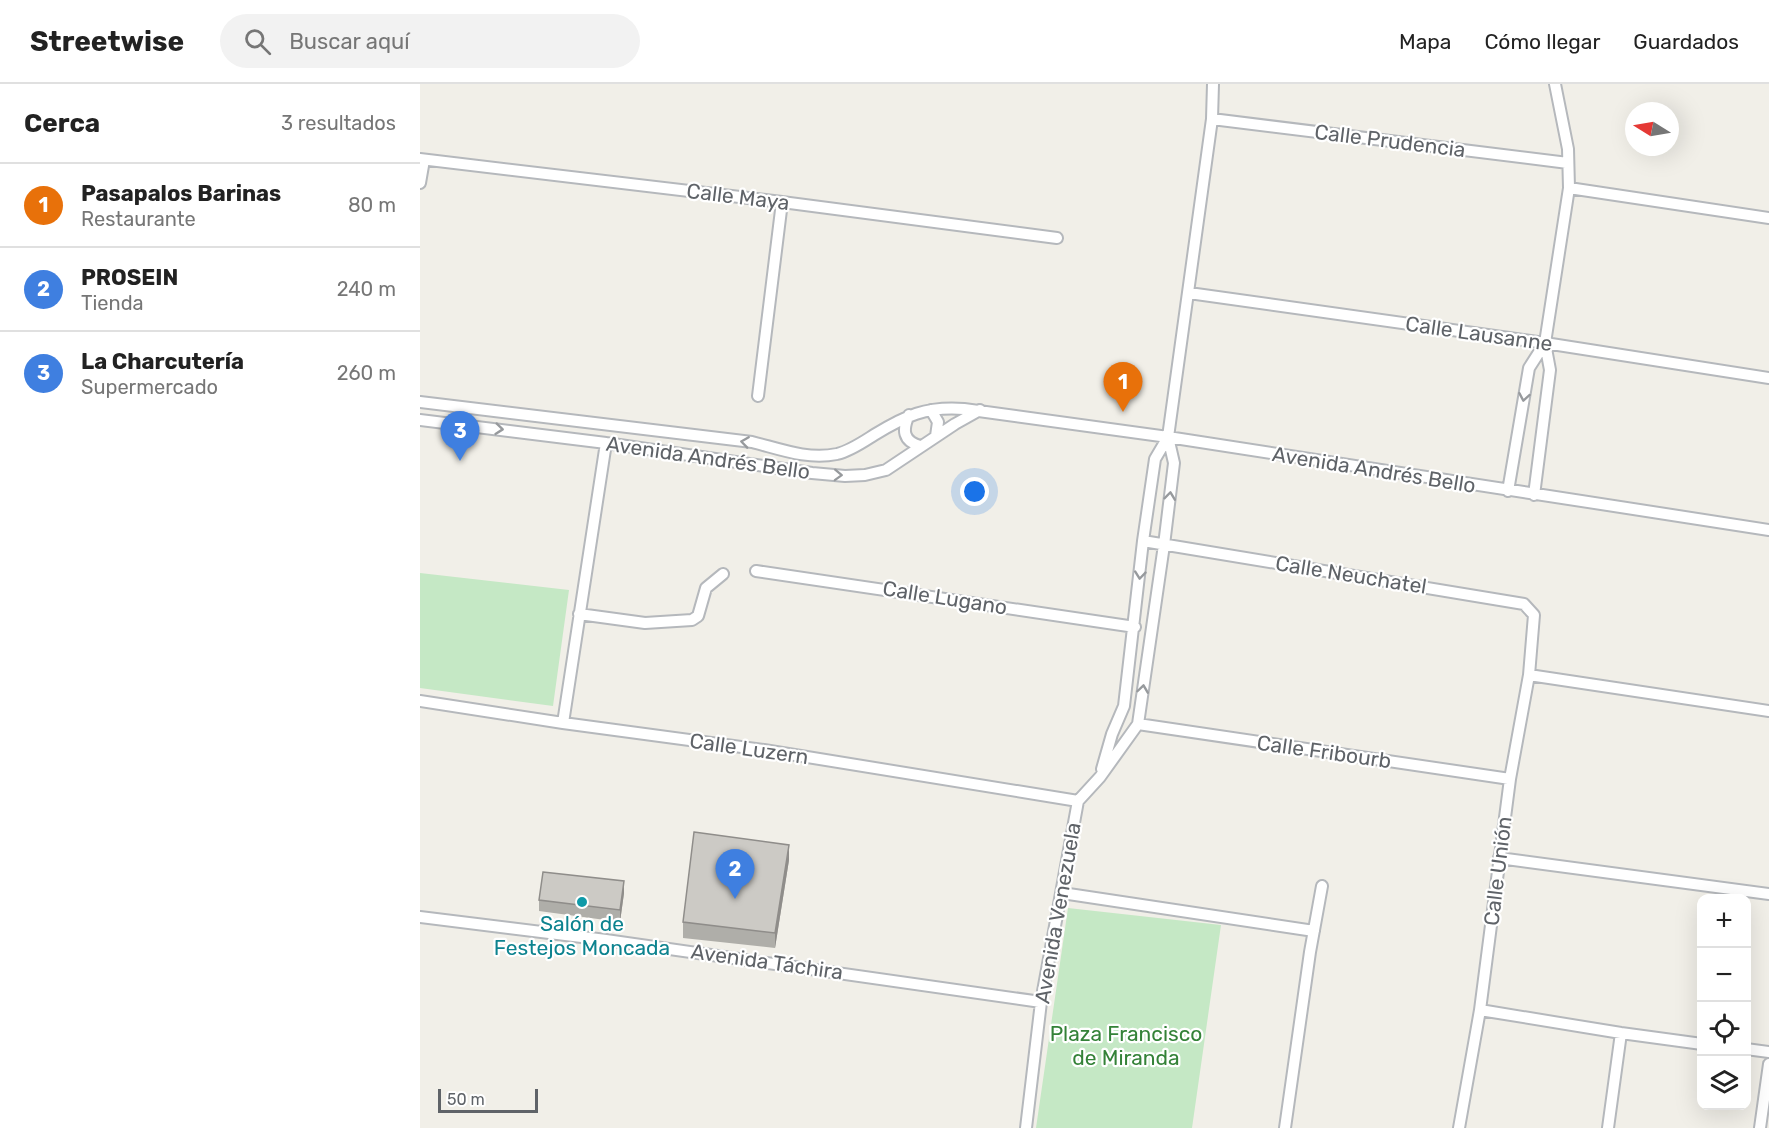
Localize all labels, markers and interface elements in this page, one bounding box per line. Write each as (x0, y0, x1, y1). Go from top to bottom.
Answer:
search box (220, 14, 640, 68)
text: Streetwise (30, 25, 184, 58)
icon: search (241, 25, 274, 58)
text: Buscar aquí (289, 28, 410, 55)
text: Mapa (1399, 29, 1451, 54)
text: Cómo llegar (1484, 29, 1600, 54)
text: Guardados (1633, 29, 1739, 54)
north arrow (1625, 102, 1679, 156)
text: Cerca (24, 108, 100, 139)
text: 3 resultados (281, 111, 396, 135)
street label: Calle Prudencia (1313, 119, 1467, 162)
street label: Calle Maya (685, 178, 791, 215)
text: Pasapalos Barinas (81, 180, 281, 207)
text: 1 (39, 193, 48, 217)
text: 80 m (348, 193, 396, 217)
text: Restaurante (81, 207, 196, 231)
text: PROSEIN (81, 264, 178, 291)
text: 2 (37, 277, 50, 301)
text: 240 m (337, 277, 396, 301)
text: Tienda (81, 291, 144, 315)
street label: Calle Lausanne (1404, 311, 1554, 356)
text: La Charcutería (81, 348, 244, 375)
text: 3 (37, 361, 50, 385)
text: 260 m (337, 361, 396, 385)
pin: 1 (1104, 362, 1142, 412)
text: Supermercado (81, 375, 218, 399)
one-way arrow (1519, 392, 1531, 401)
pin: 3 (440, 412, 480, 461)
one-way arrow (494, 422, 504, 435)
street label: Avenida Andrés Bello (605, 431, 812, 484)
one-way arrow (740, 436, 750, 448)
street label: Avenida Andrés Bello (1271, 441, 1478, 498)
one-way arrow (833, 469, 842, 482)
your location (960, 477, 989, 506)
one-way arrow (1163, 492, 1175, 501)
street label: Calle Neuchatel (1274, 550, 1428, 599)
one-way arrow (1134, 570, 1147, 580)
street label: Calle Lugano (881, 575, 1009, 620)
one-way arrow (1136, 685, 1148, 694)
street label: Calle Luzern (688, 728, 810, 769)
street label: Calle Fribourb (1255, 730, 1393, 773)
street label: Calle Unión (1478, 815, 1517, 927)
street label: Avenida Venezuela (1029, 820, 1086, 1005)
pin: 2 (716, 850, 754, 899)
map controls (1697, 894, 1751, 1110)
button: + (1697, 894, 1751, 948)
marker: Salón de Festejos Moncada (575, 895, 589, 909)
place label: Salón de Festejos Moncada (494, 911, 670, 960)
street label: Avenida Táchira (689, 938, 845, 985)
button: − (1697, 948, 1751, 1002)
button: locate (1697, 1002, 1751, 1056)
park label: Plaza Francisco de Miranda (1050, 1021, 1202, 1070)
button: layers (1697, 1056, 1751, 1110)
scale bar (438, 1086, 538, 1114)
text: 50 m (447, 1090, 485, 1109)

